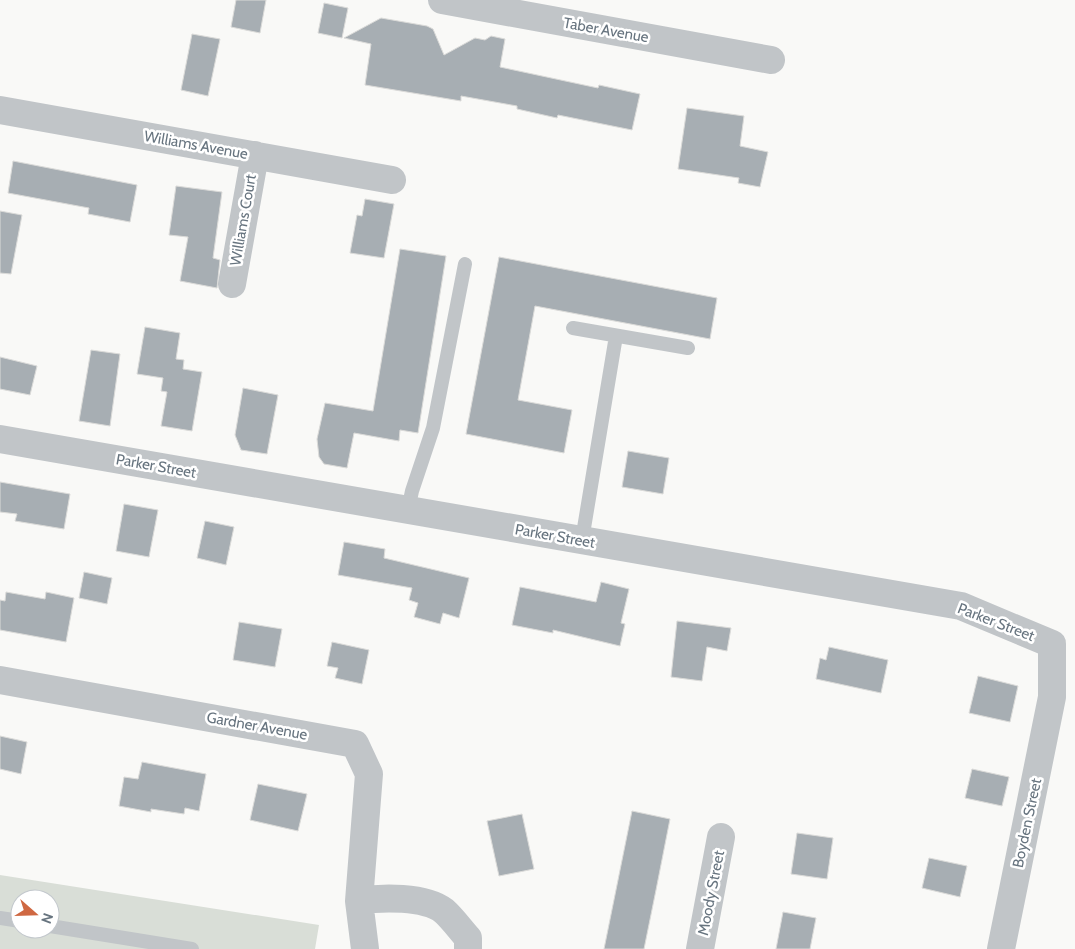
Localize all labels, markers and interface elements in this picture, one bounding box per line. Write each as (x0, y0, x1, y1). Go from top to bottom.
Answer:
street label: Taber Avenue (562, 14, 650, 46)
street label: Williams Avenue (143, 127, 250, 163)
street label: Williams Court (226, 173, 260, 267)
street label: Parker Street (115, 450, 197, 482)
street label: Parker Street (514, 520, 596, 552)
street label: Parker Street (955, 599, 1037, 645)
street label: Gardner Avenue (205, 708, 309, 744)
street label: Boyden Street (1009, 777, 1045, 869)
street label: Moody Street (694, 849, 728, 937)
north arrow (10, 889, 60, 939)
text: N (37, 911, 57, 926)

